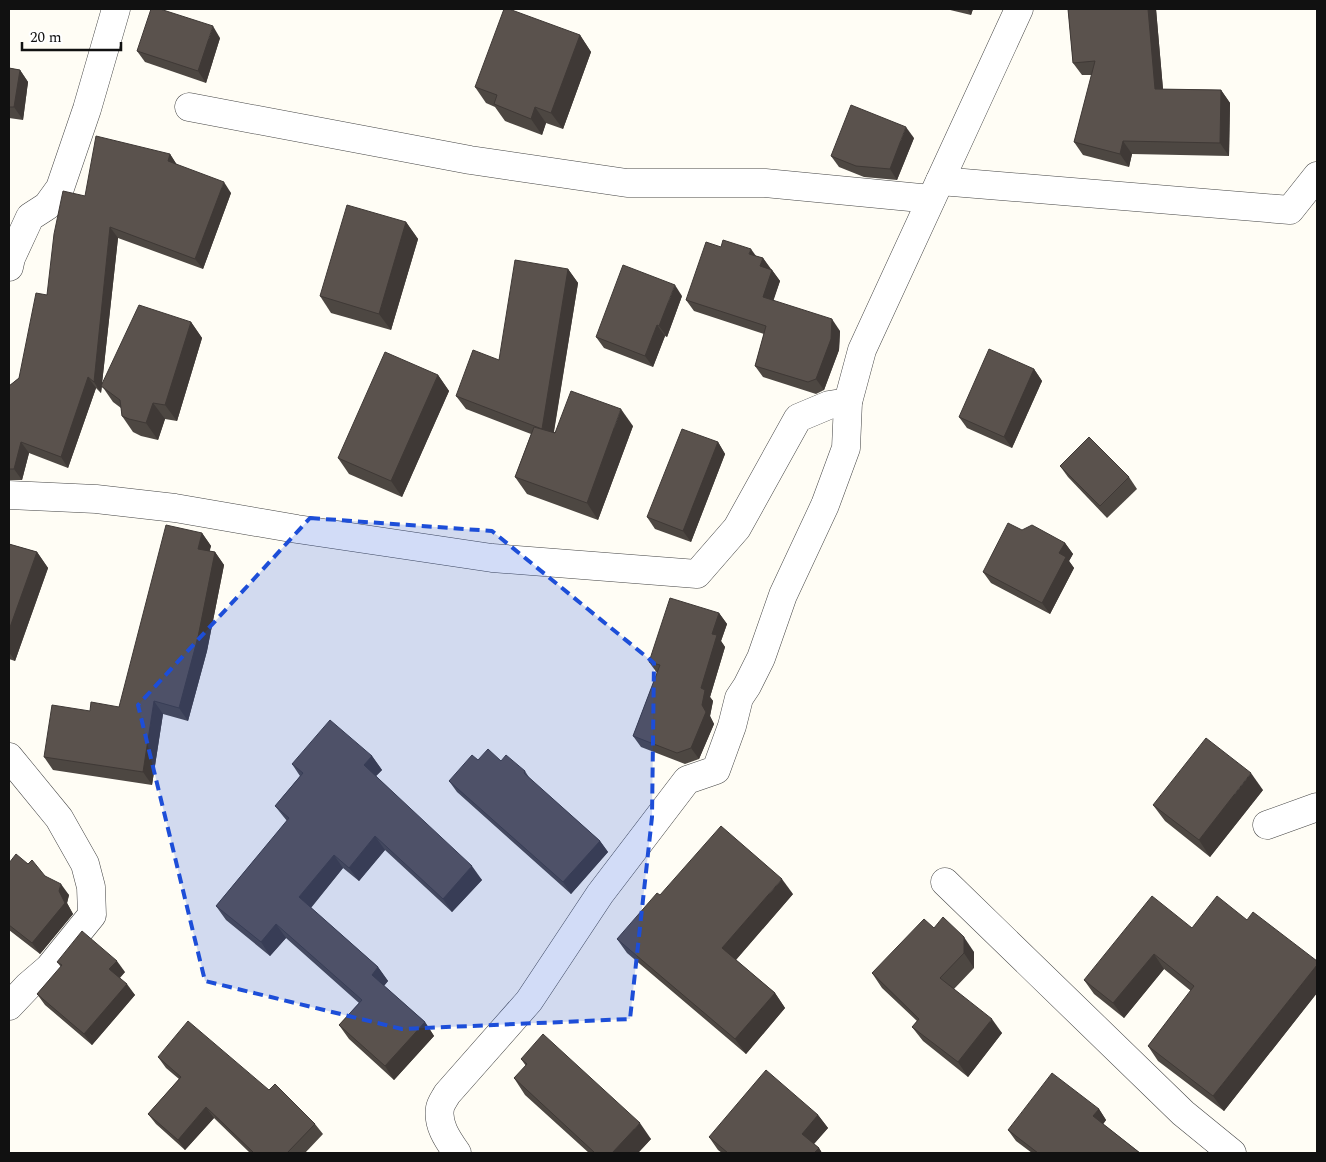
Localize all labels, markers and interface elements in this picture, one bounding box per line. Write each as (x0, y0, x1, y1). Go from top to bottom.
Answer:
scale bar (22, 20, 121, 52)
text: 20 m (30, 26, 62, 49)

